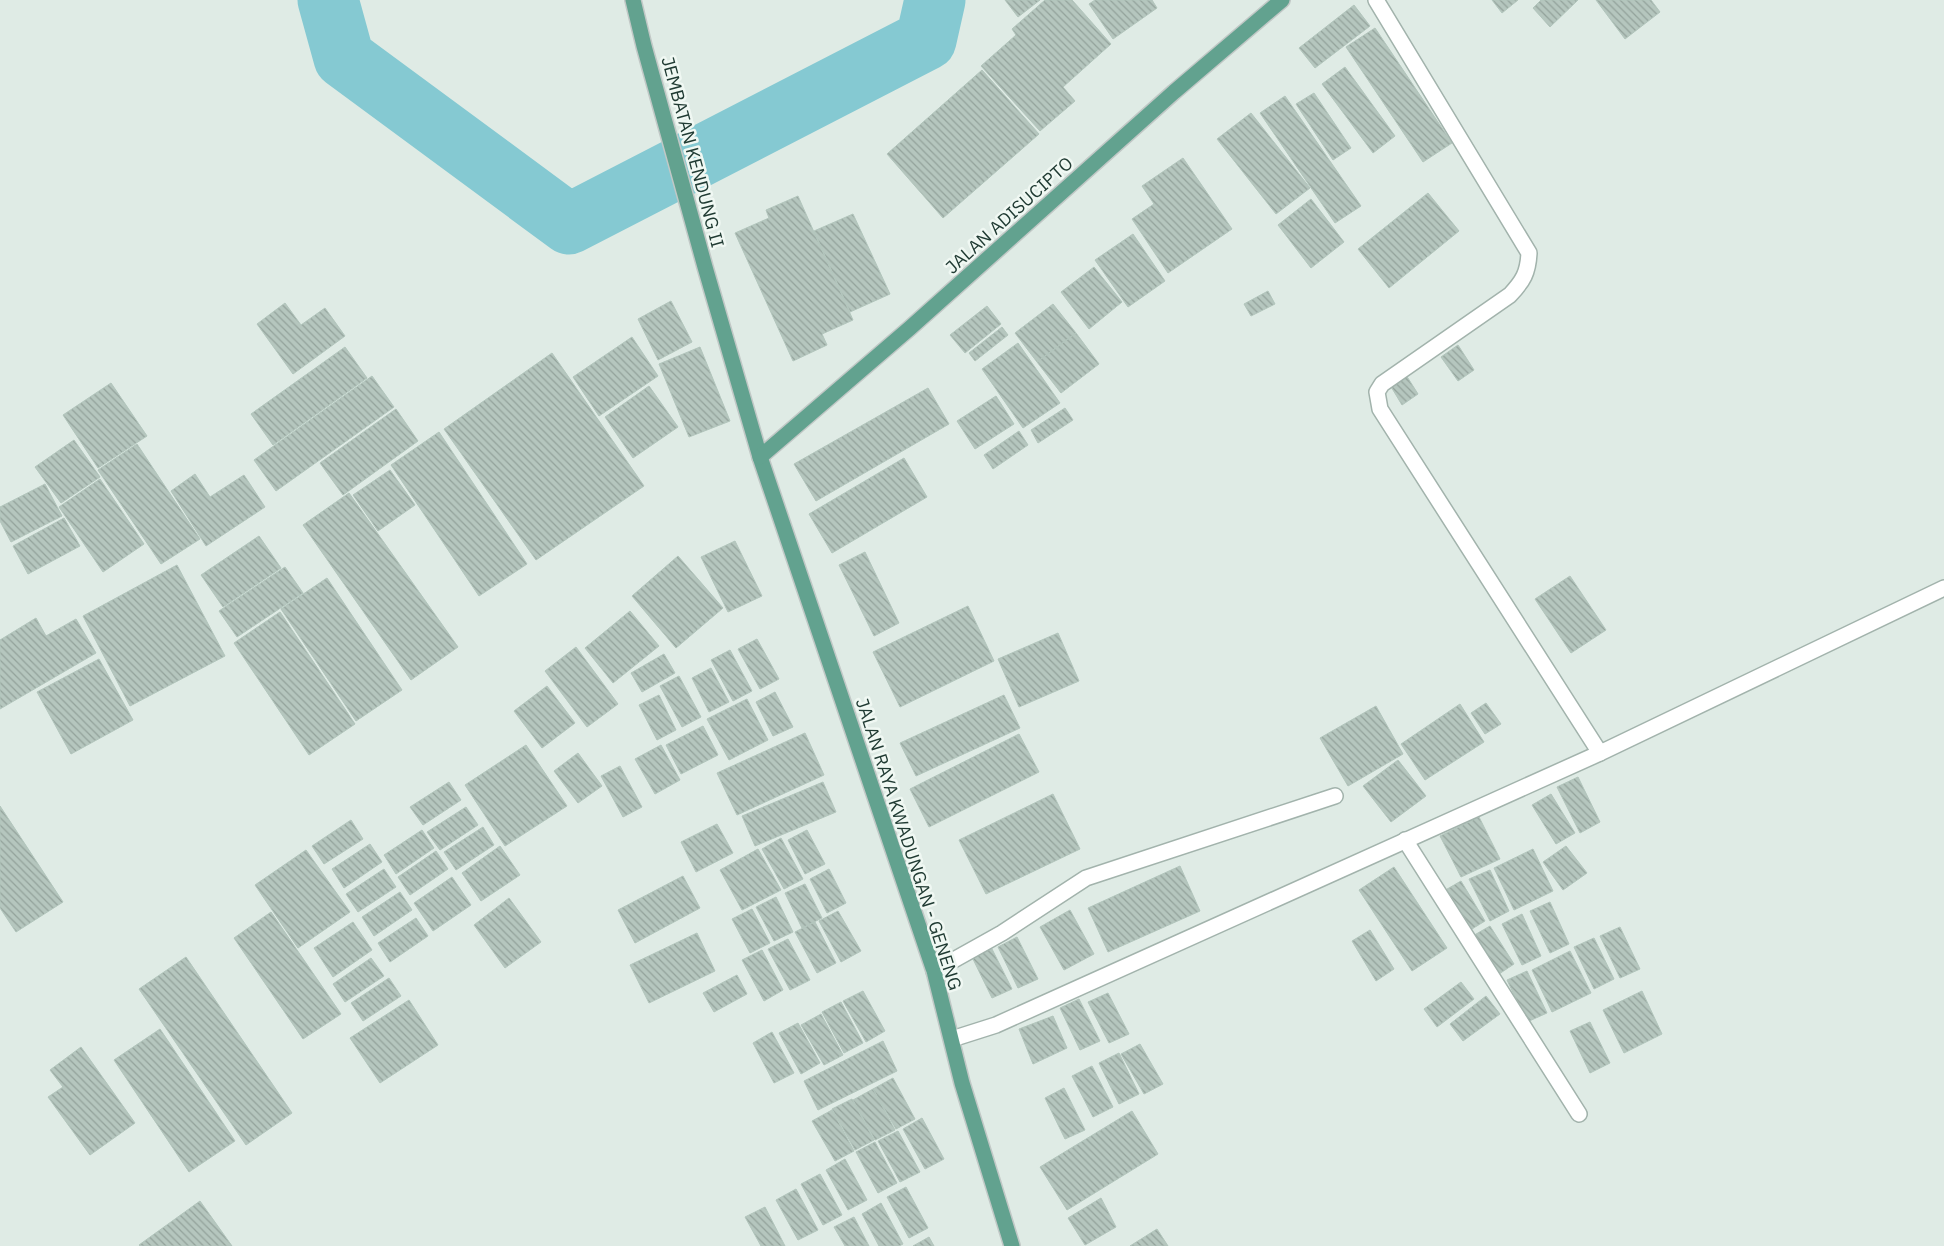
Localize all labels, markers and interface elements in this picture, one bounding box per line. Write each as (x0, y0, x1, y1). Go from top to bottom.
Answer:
street label: JEMBATAN KENDUNG II (656, 54, 730, 250)
street label: JALAN ADISUCIPTO (940, 152, 1078, 278)
street label: JALAN RAYA KWADUNGAN - GENENG (851, 695, 967, 993)

